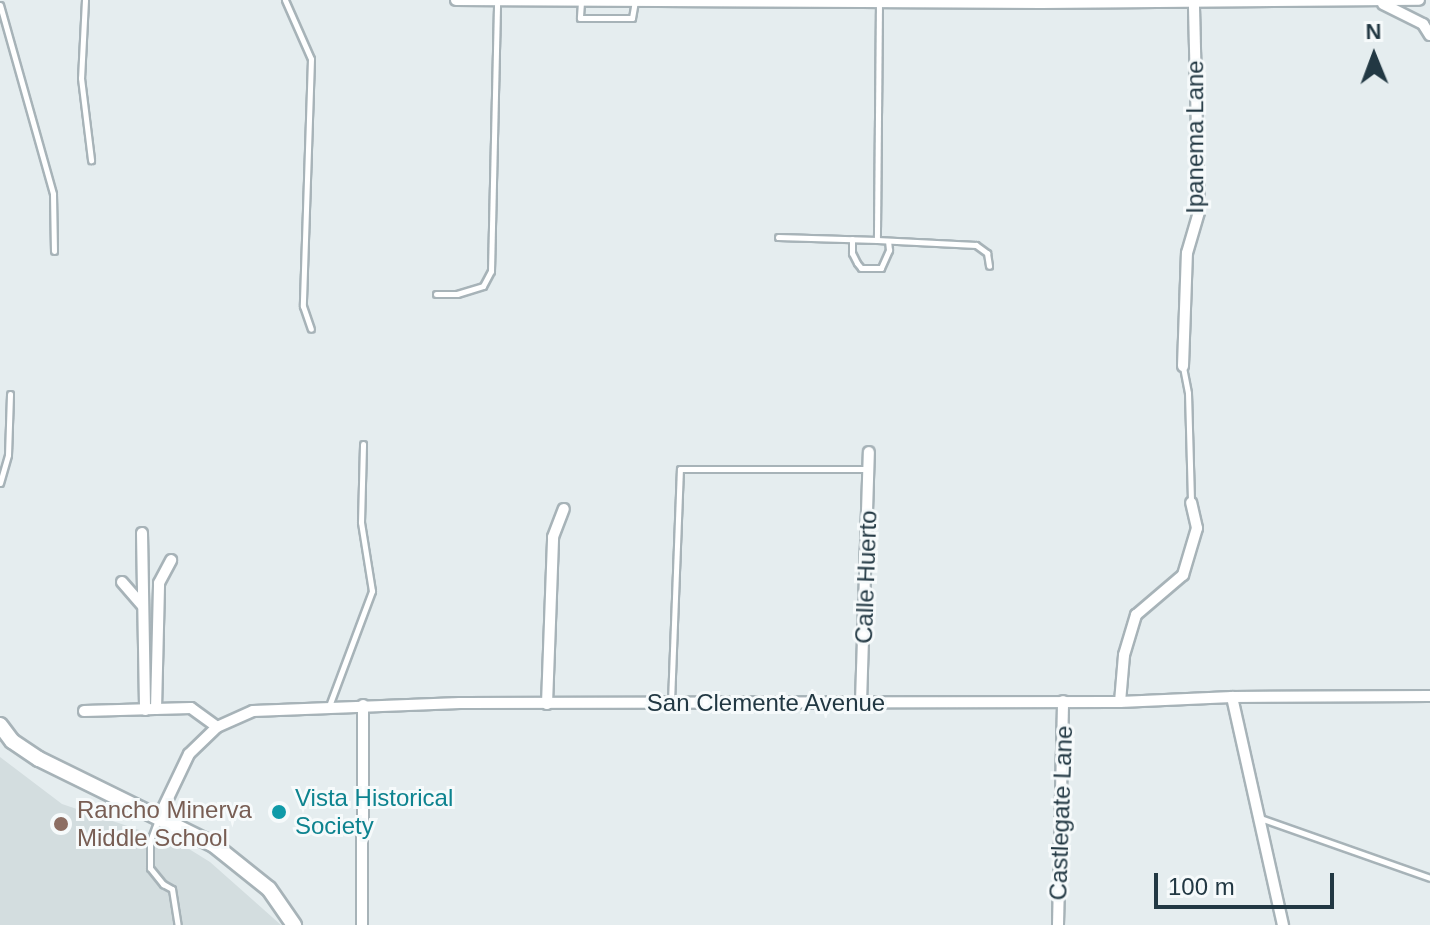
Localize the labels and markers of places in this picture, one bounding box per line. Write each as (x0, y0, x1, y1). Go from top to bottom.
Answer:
place label: Vista Historical Society (295, 784, 453, 840)
place label: Rancho Minerva Middle School (77, 796, 252, 852)
marker: Vista Historical Society (270, 803, 288, 821)
marker: Rancho Minerva Middle School (52, 815, 70, 833)

